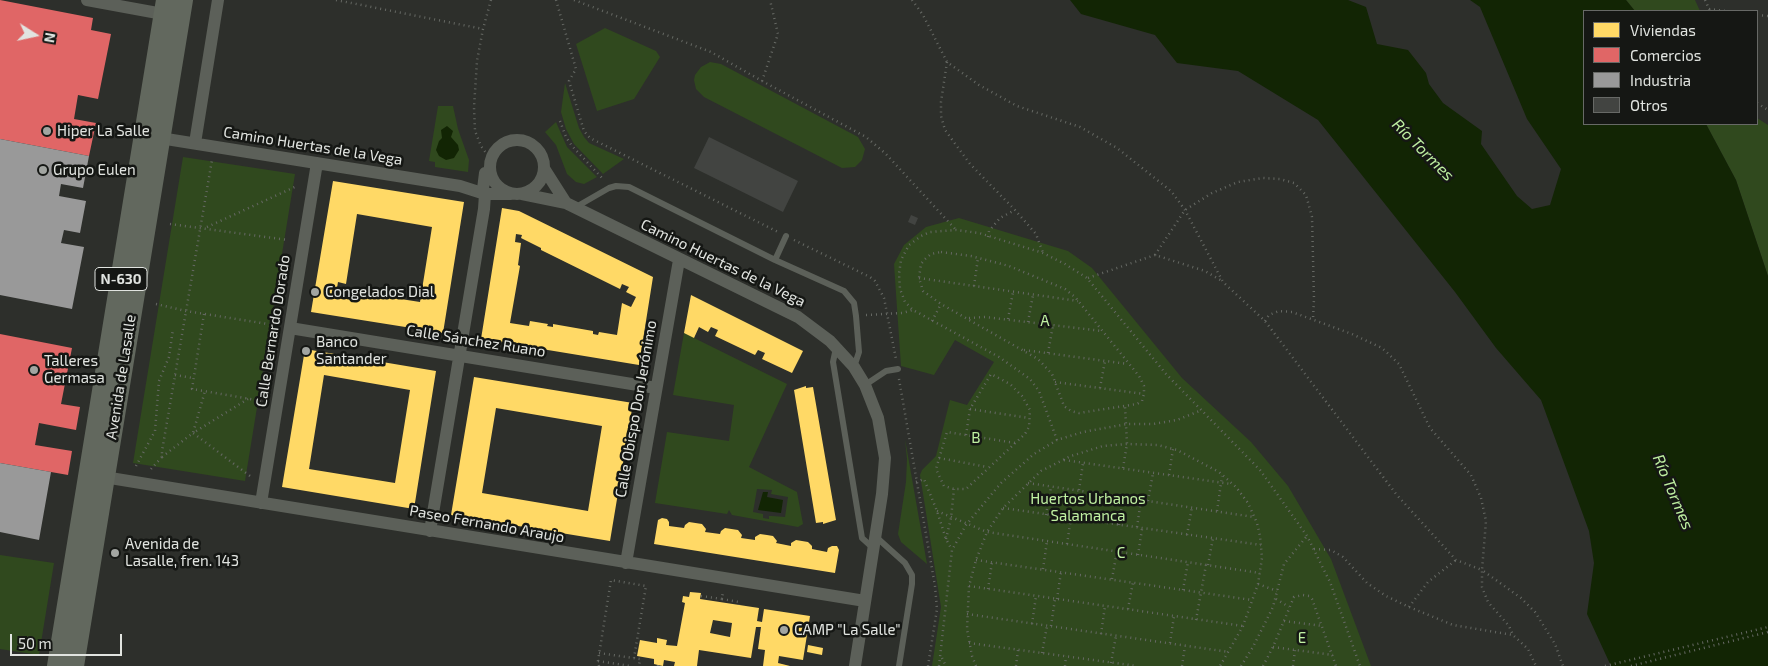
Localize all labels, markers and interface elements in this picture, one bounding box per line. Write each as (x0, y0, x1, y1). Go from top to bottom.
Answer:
north arrow (10, 10, 60, 60)
legend (1583, 10, 1758, 125)
text: Viviendas (1630, 21, 1696, 39)
text: N (41, 31, 60, 44)
text: Comercios (1630, 46, 1701, 64)
text: Industria (1630, 71, 1691, 89)
text: Otros (1630, 96, 1668, 114)
water label: Río Tormes (1388, 115, 1458, 185)
place label: Hiper La Salle (57, 122, 150, 140)
street label: Camino Huertas de la Vega (222, 123, 404, 169)
marker: Hiper La Salle (41, 125, 53, 137)
place label: Grupo Eulen (53, 161, 136, 179)
marker: Grupo Eulen (37, 164, 49, 176)
street label: Camino Huertas de la Vega (638, 215, 808, 311)
street label: Calle Bernardo Dorado (252, 254, 294, 408)
road number: N-630 (95, 268, 147, 290)
place label: Congelados Dial (325, 283, 434, 301)
marker: Congelados Dial (309, 286, 321, 298)
park label: A (1040, 312, 1050, 330)
street label: Avenida de Lasalle (102, 313, 140, 441)
street label: Calle Obispo Don Jerónimo (612, 319, 660, 499)
street label: Calle Sánchez Ruano (405, 321, 547, 361)
place label: Banco Santander (316, 333, 387, 368)
marker: Banco Santander (300, 345, 312, 357)
place label: Talleres Germasa (44, 352, 105, 387)
marker: Talleres Germasa (28, 364, 40, 376)
park label: B (971, 429, 981, 447)
water label: Río Tormes (1649, 451, 1697, 533)
park label: Huertos Urbanos Salamanca (1030, 490, 1146, 525)
street label: Paseo Fernando Araujo (408, 502, 566, 546)
place label: Avenida de Lasalle, fren. 143 (125, 535, 239, 570)
park label: C (1117, 544, 1125, 562)
marker: Avenida de Lasalle, fren. 143 (109, 547, 121, 559)
place label: CAMP "La Salle" (794, 621, 901, 639)
scale bar (12, 624, 125, 656)
marker: CAMP "La Salle" (778, 624, 790, 636)
park label: E (1298, 629, 1306, 647)
text: 50 m (18, 634, 52, 652)

